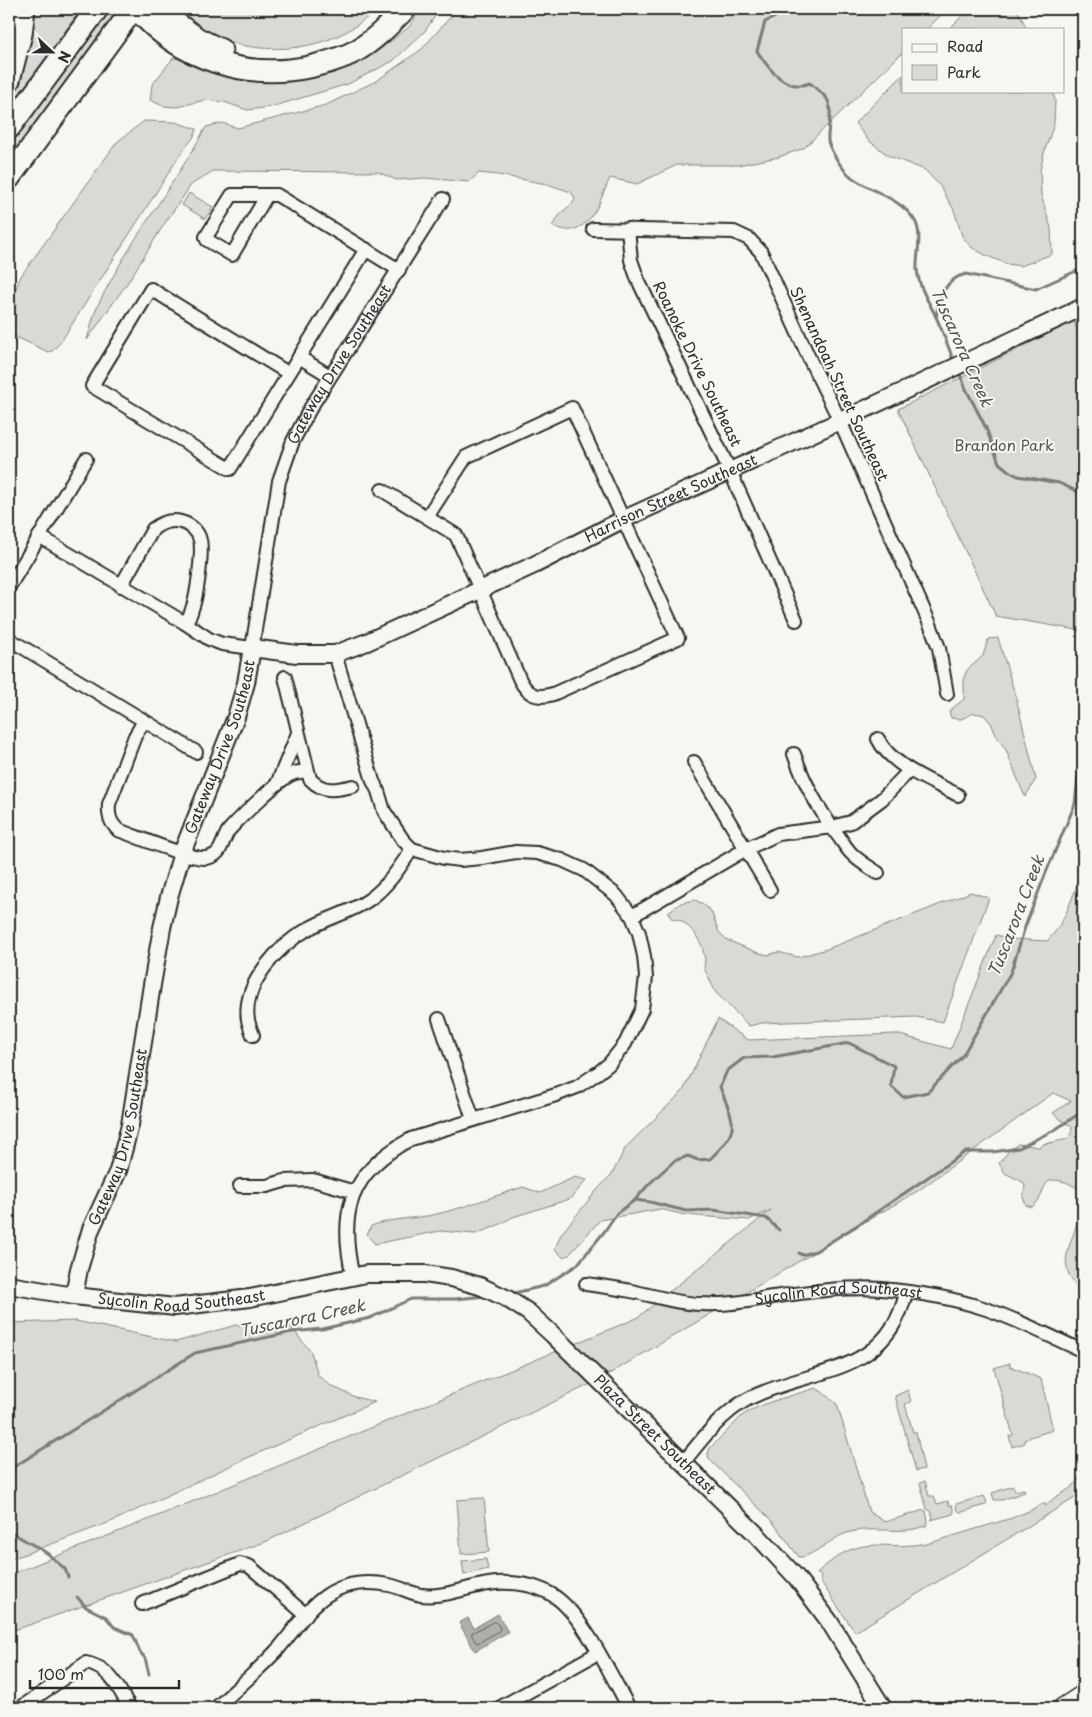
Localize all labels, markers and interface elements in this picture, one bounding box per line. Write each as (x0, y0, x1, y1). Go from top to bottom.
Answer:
north arrow (28, 28, 78, 78)
legend (902, 28, 1064, 92)
text: Road (947, 34, 983, 57)
text: N (53, 48, 76, 66)
text: Park (947, 60, 981, 83)
street label: Roanoke Drive Southeast (648, 277, 749, 450)
street label: Gateway Drive Southeast (280, 279, 396, 448)
street label: Shenandoah Street Southeast (785, 282, 896, 484)
water label: Tuscarora Creek (926, 283, 1001, 411)
park label: Brandon Park (954, 433, 1054, 456)
street label: Harrison Street Southeast (580, 447, 760, 547)
street label: Gateway Drive Southeast (178, 658, 260, 837)
water label: Tuscarora Creek (981, 850, 1050, 980)
street label: Gateway Drive Southeast (81, 1047, 152, 1229)
street label: Sycolin Road Southeast (753, 1275, 924, 1310)
street label: Sycolin Road Southeast (97, 1282, 267, 1317)
water label: Tuscarora Creek (236, 1292, 368, 1342)
street label: Plaza Street Southeast (589, 1368, 722, 1499)
scale bar (30, 1657, 179, 1689)
text: 100 m (38, 1662, 84, 1685)

